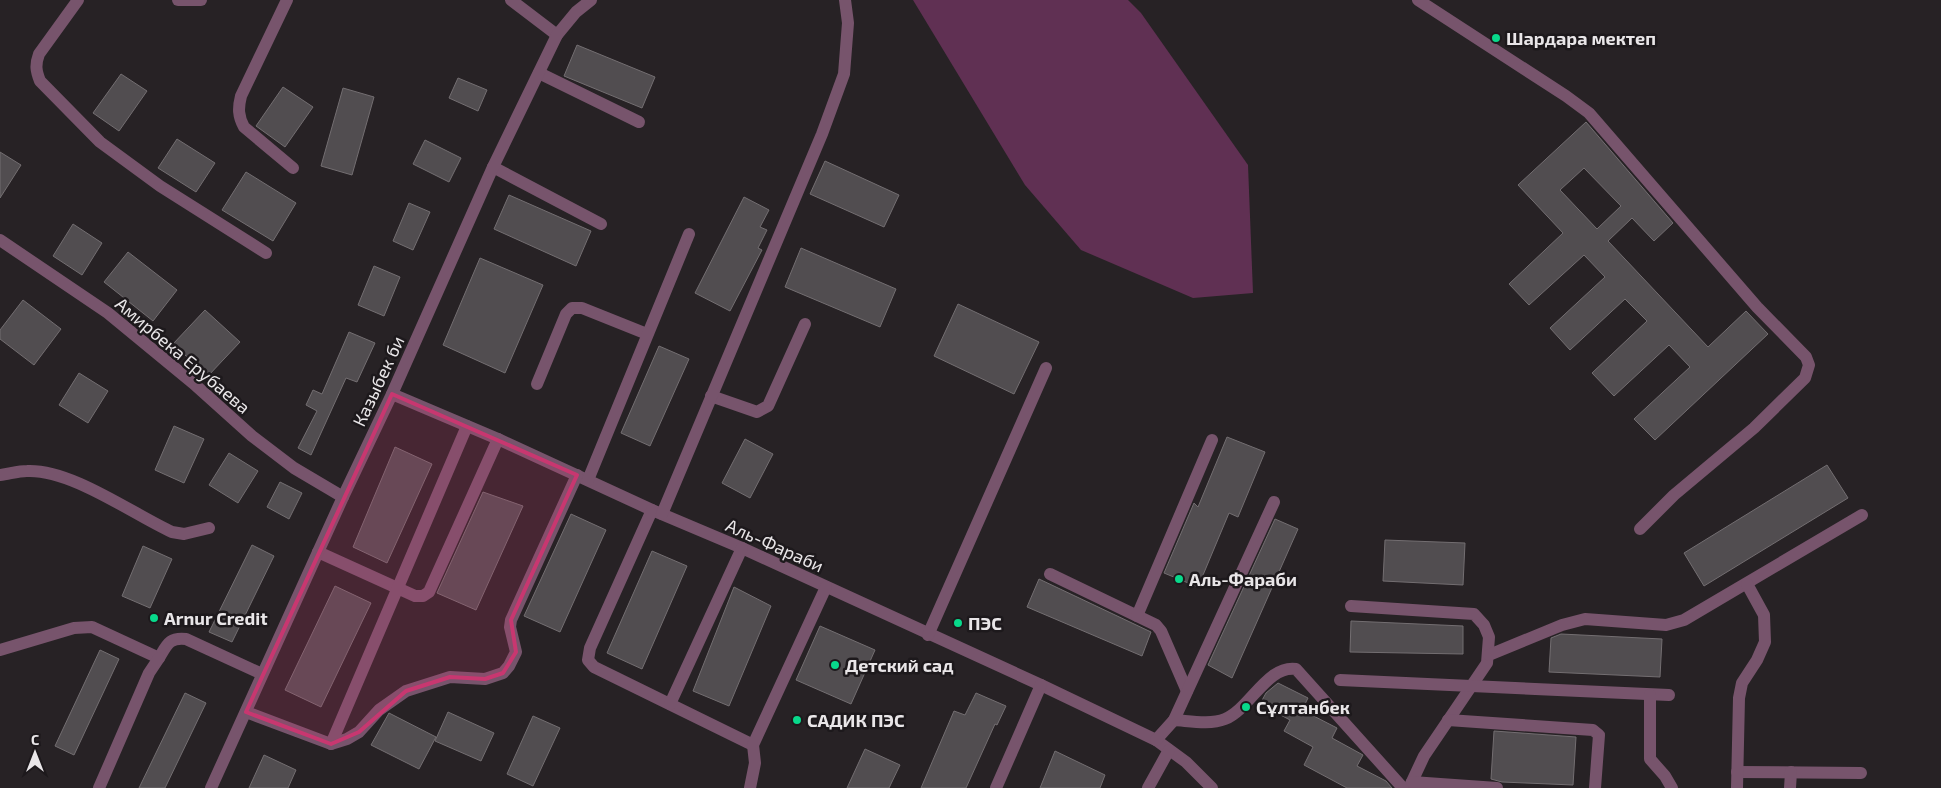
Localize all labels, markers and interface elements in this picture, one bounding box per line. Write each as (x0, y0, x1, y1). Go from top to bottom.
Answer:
place label: Шардара мектеп (1506, 27, 1656, 49)
marker: Шардара мектеп (1490, 32, 1502, 44)
street label: Амирбека Ерубаева (111, 292, 255, 418)
street label: Казыбек би (347, 332, 409, 430)
street label: Аль-Фараби (723, 514, 827, 576)
place label: Аль-Фараби (1189, 568, 1297, 590)
marker: Аль-Фараби (1173, 573, 1185, 585)
place label: Arnur Credit (164, 607, 268, 629)
marker: Arnur Credit (148, 612, 160, 624)
place label: ПЭС (968, 612, 1002, 634)
marker: ПЭС (952, 617, 964, 629)
place label: Детский сад (845, 654, 954, 676)
marker: Детский сад (829, 659, 841, 671)
place label: Сұлтанбек (1256, 696, 1350, 718)
marker: Сұлтанбек (1240, 701, 1252, 713)
place label: САДИК ПЭС (807, 709, 905, 731)
marker: САДИК ПЭС (791, 714, 803, 726)
north arrow (10, 728, 60, 778)
text: С (31, 731, 39, 748)

